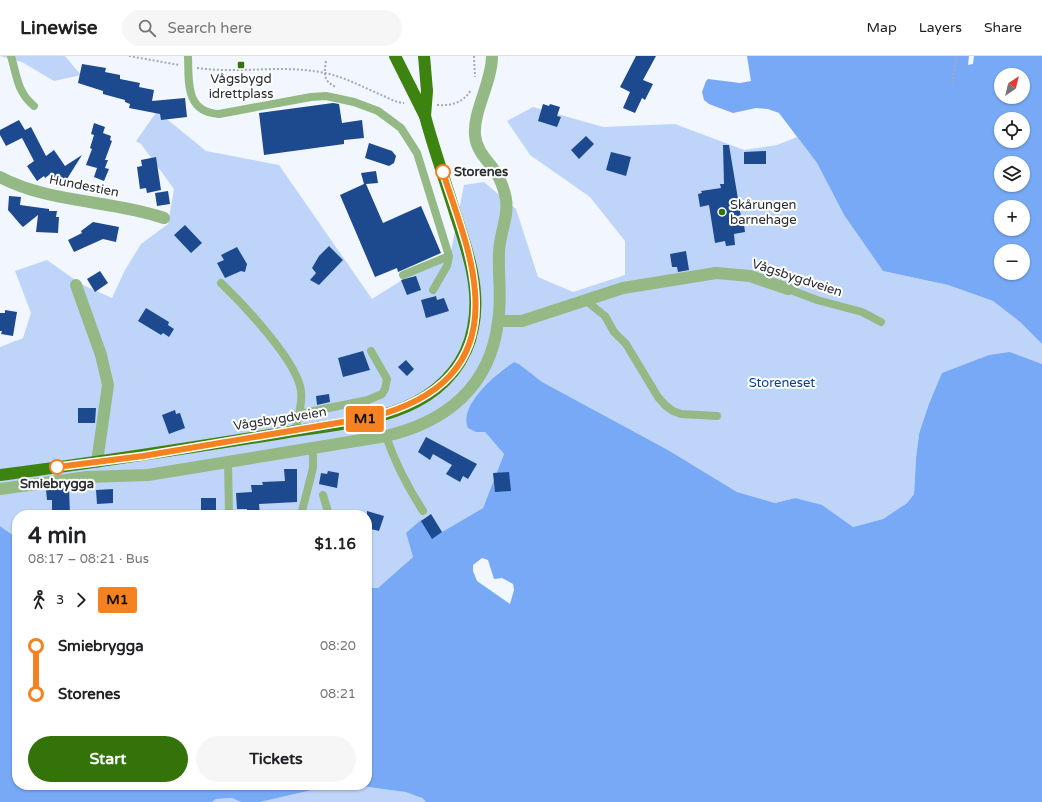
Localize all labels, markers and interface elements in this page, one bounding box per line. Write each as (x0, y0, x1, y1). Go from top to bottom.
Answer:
search box (122, 10, 402, 46)
text: Linewise (20, 17, 98, 39)
icon: search (136, 17, 158, 39)
text: Search here (168, 19, 252, 37)
text: Map (867, 19, 897, 36)
text: Layers (919, 19, 962, 36)
text: Share (984, 19, 1022, 36)
marker: Vågsbygd idrettplass (236, 60, 246, 70)
north arrow (994, 68, 1030, 104)
map controls (994, 68, 1030, 280)
place label: Vågsbygd idrettplass (209, 71, 273, 102)
button: locate (994, 112, 1030, 148)
button: layers (994, 156, 1030, 192)
marker: Storenes (435, 164, 451, 180)
place label: Storenes (454, 164, 508, 180)
street label: Hundestien (48, 171, 120, 201)
place label: Skårungen barnehage (730, 197, 797, 228)
button: + (994, 200, 1030, 236)
marker: Skårungen barnehage (717, 207, 727, 217)
button: − (994, 244, 1030, 280)
street label: Vågsbygdveien (750, 256, 844, 300)
park label: Storeneset (749, 375, 815, 391)
street label: Vågsbygdveien (232, 404, 328, 434)
line badge: M1 (347, 406, 383, 432)
text: M1 (354, 410, 376, 427)
marker: Smiebrygga (49, 459, 65, 475)
place label: Smiebrygga (20, 476, 94, 492)
text: 4 min (28, 523, 87, 549)
text: $1.16 (315, 535, 356, 553)
text: 08:17 – 08:21 · Bus (28, 551, 149, 567)
icon: walk (28, 589, 50, 611)
icon: forward (70, 589, 92, 611)
text: M1 (106, 591, 129, 608)
text: 3 (56, 592, 64, 608)
text: Smiebrygga (58, 637, 144, 655)
text: 08:20 (320, 638, 356, 654)
text: Storenes (58, 685, 121, 703)
text: 08:21 (320, 686, 356, 702)
button: Start (28, 736, 188, 782)
button: Tickets (196, 736, 356, 782)

